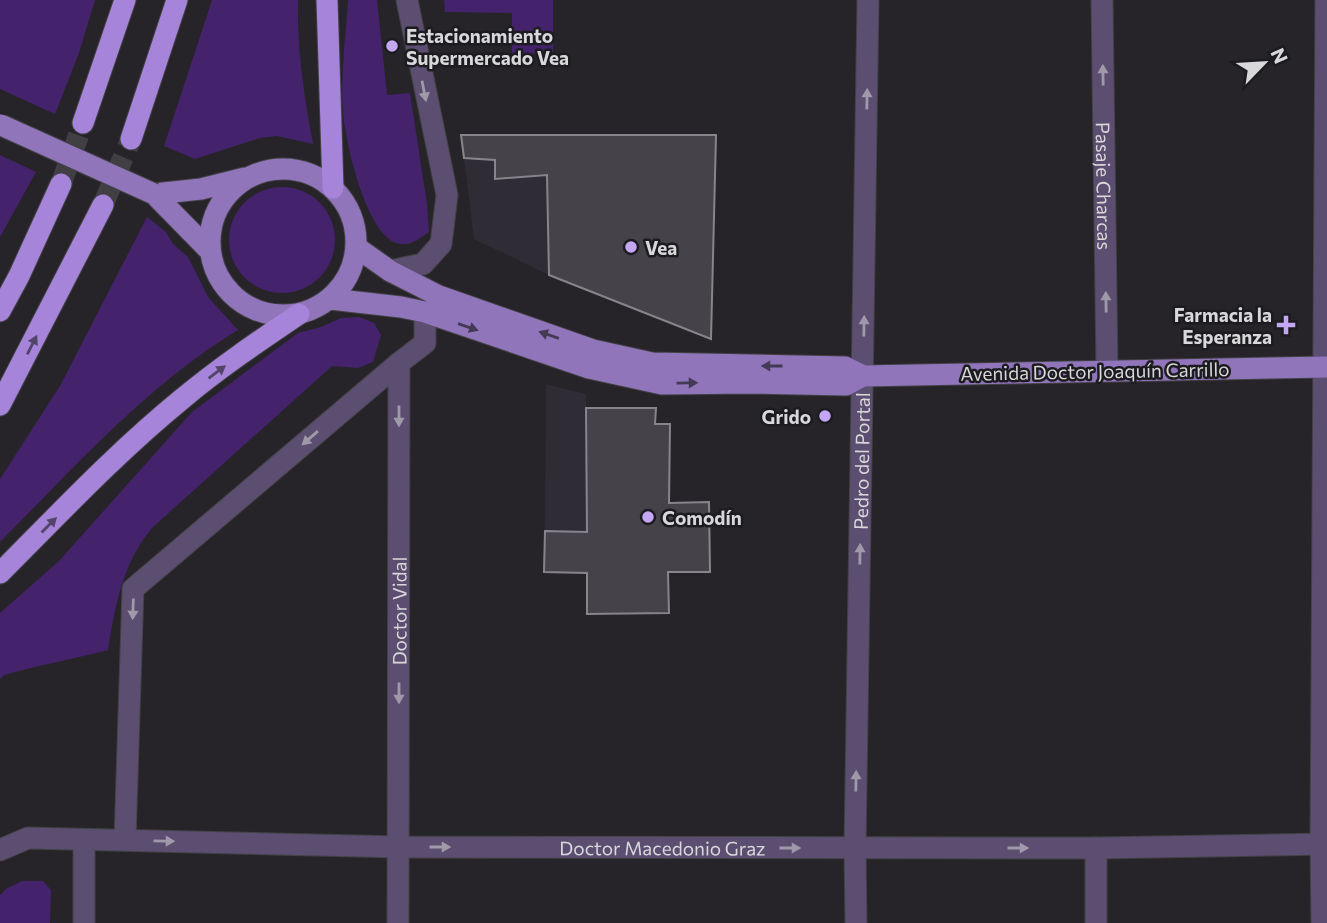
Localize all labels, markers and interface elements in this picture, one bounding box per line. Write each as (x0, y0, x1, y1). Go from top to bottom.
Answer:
place label: Estacionamiento Supermercado Vea (406, 24, 569, 69)
north arrow (1229, 28, 1299, 98)
marker: Estacionamiento Supermercado Vea (384, 38, 400, 54)
text: N (1266, 44, 1293, 67)
one-way arrow (1097, 63, 1109, 85)
one-way arrow (419, 80, 430, 102)
one-way arrow (861, 88, 873, 110)
street label: Pasaje Charcas (1092, 122, 1117, 250)
place label: Vea (645, 236, 677, 259)
marker: Vea (623, 239, 639, 255)
one-way arrow (1100, 291, 1111, 313)
place label: Farmacia la Esperanza (1174, 303, 1272, 348)
one-way arrow (858, 315, 870, 337)
marker: Farmacia la Esperanza (1278, 317, 1294, 333)
one-way arrow (458, 322, 479, 333)
one-way arrow (538, 329, 559, 340)
one-way arrow (27, 335, 38, 355)
street label: Avenida Doctor Joaquín Carrillo (960, 357, 1230, 385)
one-way arrow (761, 360, 783, 372)
one-way arrow (207, 365, 225, 380)
one-way arrow (676, 378, 698, 389)
street label: Pedro del Portal (848, 392, 873, 530)
one-way arrow (393, 405, 405, 427)
place label: Grido (762, 405, 811, 428)
marker: Grido (817, 408, 833, 424)
one-way arrow (301, 430, 318, 445)
place label: Comodín (662, 506, 742, 529)
marker: Comodín (640, 509, 656, 525)
one-way arrow (40, 517, 57, 534)
one-way arrow (854, 543, 866, 565)
street label: Doctor Vidal (387, 557, 410, 665)
one-way arrow (127, 598, 138, 620)
one-way arrow (393, 682, 405, 704)
one-way arrow (851, 770, 862, 792)
one-way arrow (153, 835, 175, 846)
street label: Doctor Macedonio Graz (559, 836, 766, 859)
one-way arrow (429, 841, 451, 853)
one-way arrow (779, 842, 801, 854)
one-way arrow (1007, 842, 1029, 854)

